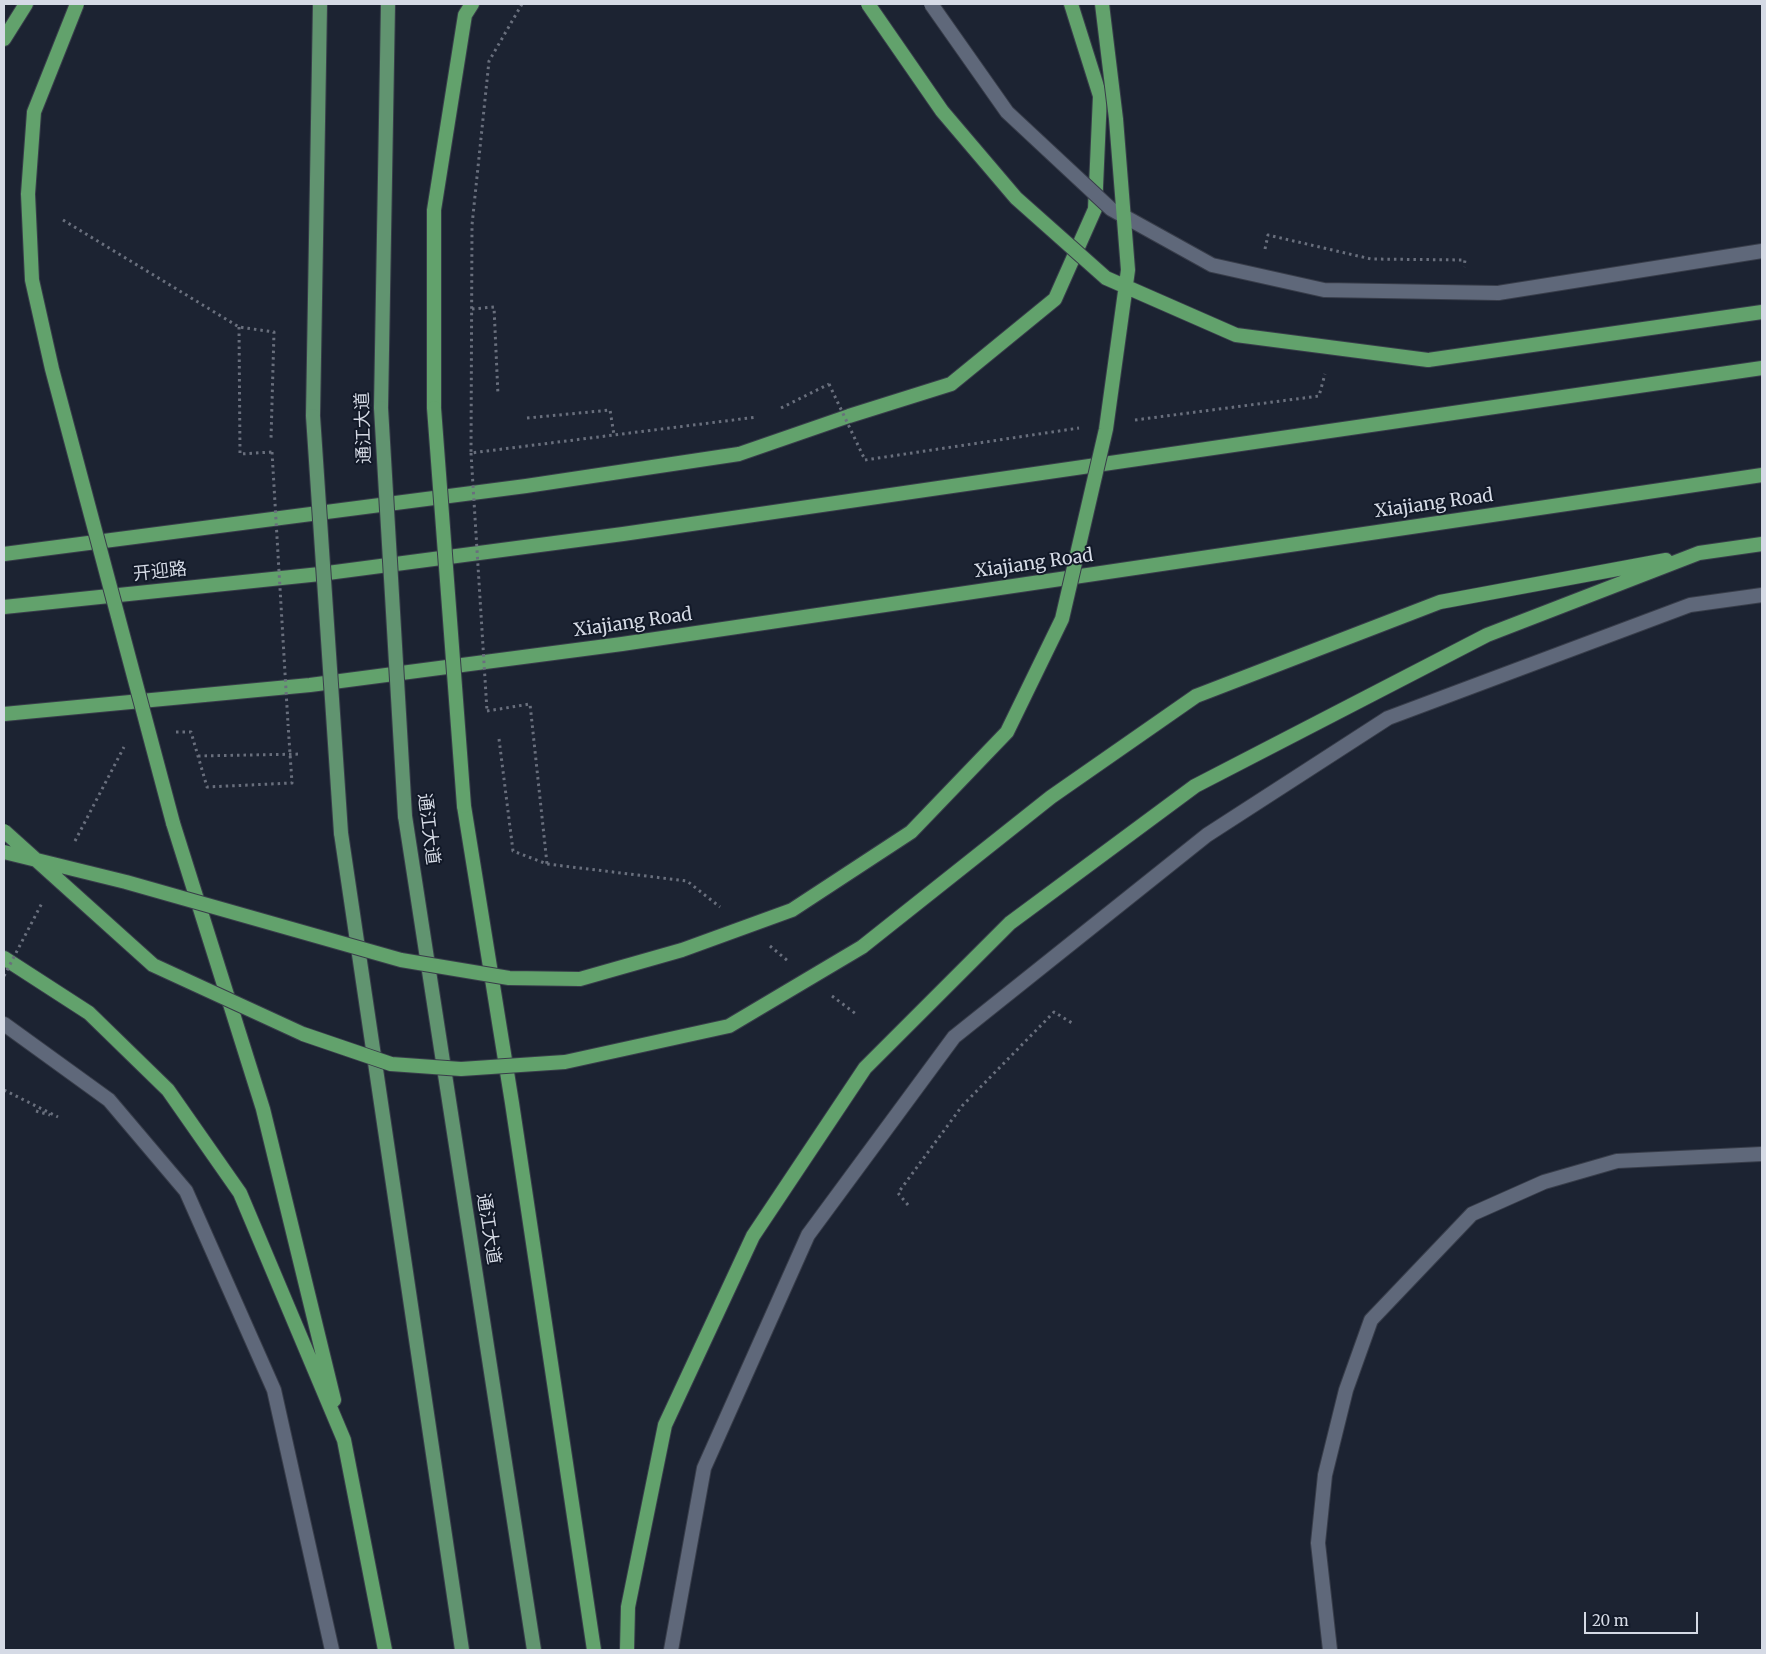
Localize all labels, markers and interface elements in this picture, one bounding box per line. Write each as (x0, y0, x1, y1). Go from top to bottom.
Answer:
street label: 通江大道 (352, 392, 376, 464)
street label: Xiajiang Road (1373, 485, 1495, 523)
street label: Xiajiang Road (973, 545, 1095, 583)
street label: 开迎路 (132, 558, 188, 586)
street label: Xiajiang Road (572, 604, 694, 642)
street label: 通江大道 (413, 792, 443, 866)
street label: 通江大道 (472, 1192, 504, 1266)
scale bar (1586, 1602, 1700, 1634)
text: 20 m (1592, 1611, 1629, 1630)

